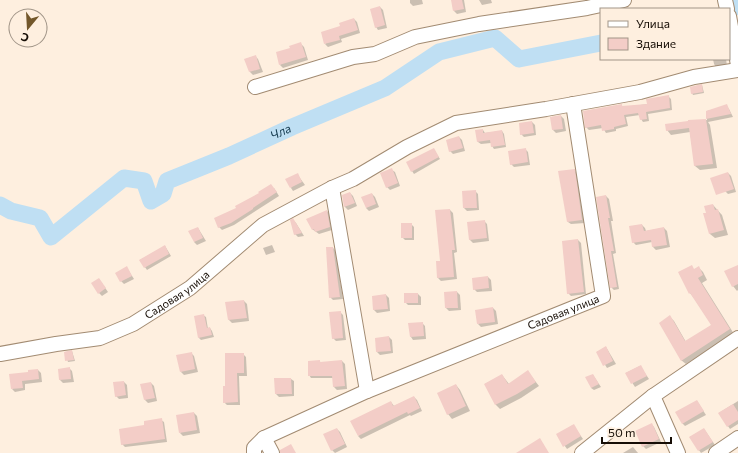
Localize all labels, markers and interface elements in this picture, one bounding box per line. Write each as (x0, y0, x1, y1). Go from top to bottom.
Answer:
north arrow (8, 8, 48, 48)
legend (600, 8, 730, 60)
text: Улица (636, 16, 670, 30)
text: С (19, 30, 30, 45)
text: Здание (636, 36, 676, 50)
water label: Чла (268, 120, 293, 142)
street label: Садовая улица (142, 267, 212, 321)
street label: Садовая улица (526, 291, 601, 332)
scale bar (602, 419, 671, 445)
text: 50 m (608, 425, 636, 439)

